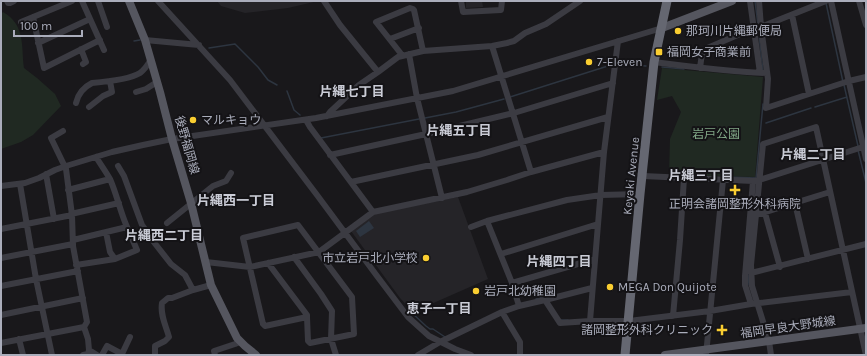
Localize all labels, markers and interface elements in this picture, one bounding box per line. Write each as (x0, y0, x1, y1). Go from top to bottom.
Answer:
scale bar (14, 12, 82, 38)
text: 100 m (20, 19, 52, 33)
place label: 那珂川片縄郵便局 (686, 24, 782, 38)
marker: 那珂川片縄郵便局 (673, 26, 683, 36)
place label: 福岡女子商業前 (667, 45, 751, 59)
marker: 福岡女子商業前 (654, 47, 664, 57)
place label: 7-Eleven (597, 55, 643, 69)
marker: 7-Eleven (584, 57, 594, 67)
district label: 片縄七丁目 (319, 84, 385, 99)
place label: マルキョウ (201, 113, 261, 127)
street label: 後野福岡線 (172, 114, 202, 176)
marker: マルキョウ (188, 115, 198, 125)
district label: 片縄五丁目 (426, 123, 492, 138)
park label: 岩戸公園 (692, 127, 740, 141)
street label: Keyaki Avenue (620, 136, 642, 216)
district label: 片縄二丁目 (780, 147, 846, 162)
district label: 片縄三丁目 (668, 168, 734, 183)
marker: 正明会諸岡整形外科病院 (729, 184, 741, 196)
district label: 片縄西一丁目 (197, 193, 275, 208)
place label: 正明会諸岡整形外科病院 (669, 197, 801, 211)
district label: 片縄西二丁目 (125, 228, 203, 243)
place label: 市立岩戸北小学校 (322, 251, 418, 265)
marker: 市立岩戸北小学校 (421, 253, 431, 263)
district label: 片縄四丁目 (526, 254, 592, 269)
place label: MEGA Don Quijote (618, 280, 717, 294)
marker: MEGA Don Quijote (605, 282, 615, 292)
place label: 岩戸北幼稚園 (484, 284, 556, 298)
marker: 岩戸北幼稚園 (471, 286, 481, 296)
district label: 恵子一丁目 (406, 301, 472, 316)
street label: 福岡早良大野城線 (739, 313, 837, 341)
place label: 諸岡整形外科クリニック (581, 323, 713, 337)
marker: 諸岡整形外科クリニック (716, 324, 728, 336)

